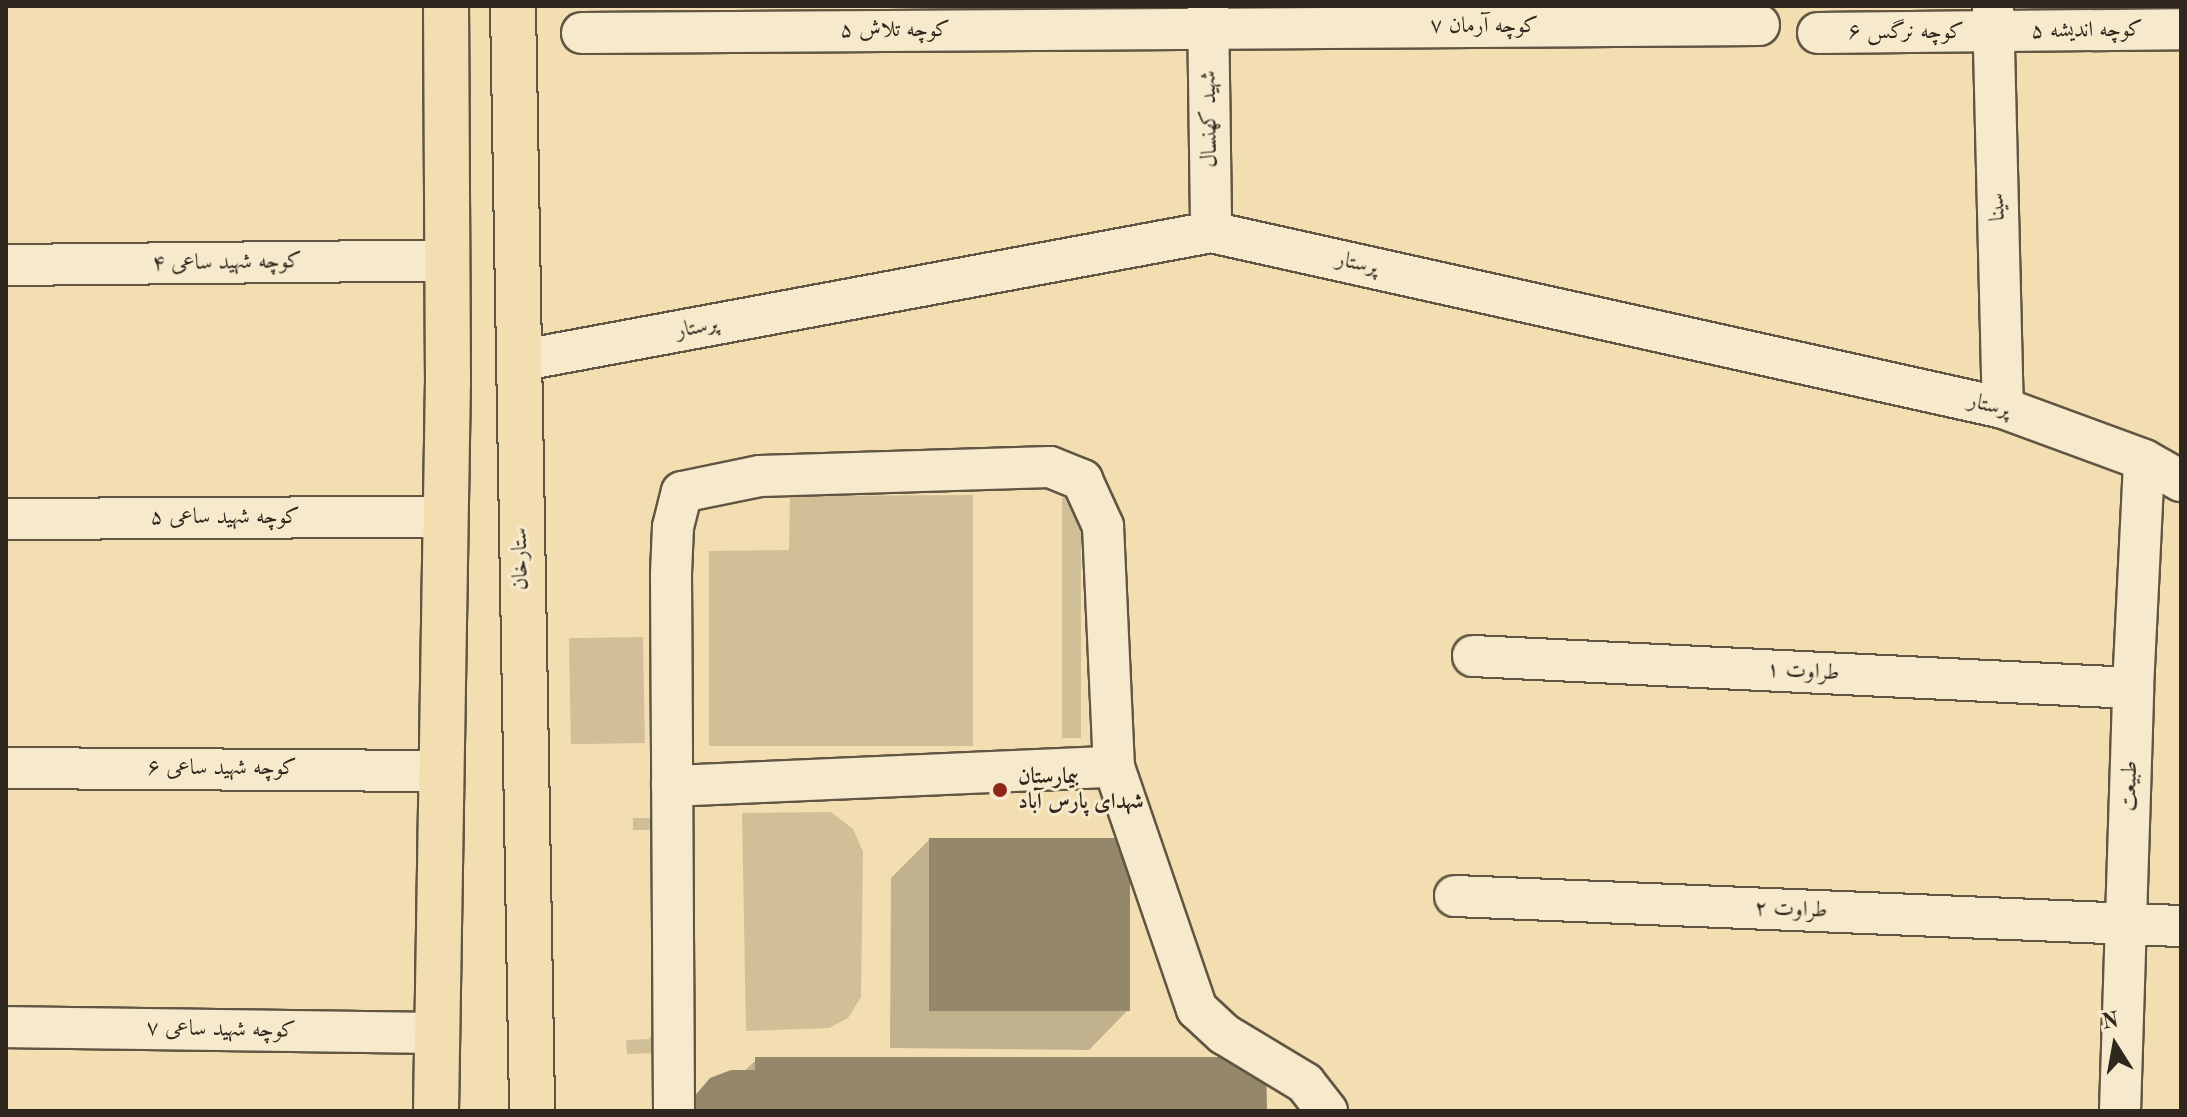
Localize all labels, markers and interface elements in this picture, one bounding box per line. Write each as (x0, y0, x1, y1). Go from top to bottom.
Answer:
street label: کوچه آرمان ۷ (1430, 14, 1538, 40)
street label: کوچه اندیشه ۵ (2031, 17, 2143, 45)
street label: کوچه تلاش ۵ (840, 18, 950, 44)
street label: کوچه نرگس ۶ (1848, 20, 1964, 46)
street label: شهید کهنسال (1196, 70, 1224, 168)
street label: سینا (1984, 192, 2012, 222)
street label: پرستار (1334, 246, 1380, 282)
street label: کوچه شهید ساعی ۴ (152, 248, 302, 278)
street label: پرستار (674, 311, 720, 345)
street label: پرستار (1965, 388, 2013, 424)
street label: کوچه شهید ساعی ۵ (150, 505, 300, 531)
street label: ستارخان (507, 527, 535, 591)
street label: طراوت ۱ (1766, 657, 1840, 687)
street label: کوچه شهید ساعی ۶ (147, 756, 297, 782)
street label: طبیعت (2116, 760, 2144, 812)
place label: بیمارستان شهدای پارس آباد (1018, 764, 1144, 816)
marker: بیمارستان شهدای پارس آباد (989, 779, 1011, 801)
street label: طراوت ۲ (1754, 896, 1828, 924)
north arrow (2075, 1005, 2155, 1085)
text: N (2100, 1009, 2121, 1034)
street label: کوچه شهید ساعی ۷ (146, 1015, 296, 1045)

